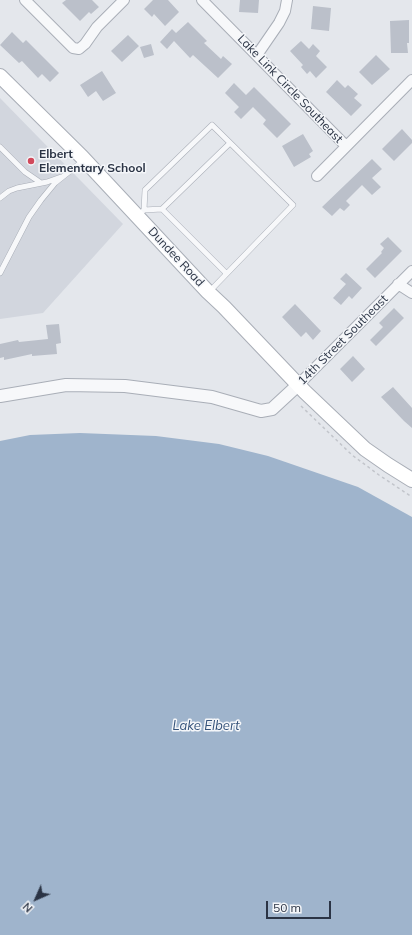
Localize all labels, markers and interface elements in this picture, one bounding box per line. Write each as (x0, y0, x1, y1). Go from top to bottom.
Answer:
street label: Lake Link Circle Southeast (234, 32, 346, 146)
place label: Elbert Elementary School (39, 147, 146, 175)
marker: Elbert Elementary School (26, 156, 36, 166)
street label: Dundee Road (145, 224, 207, 290)
street label: 14th Street Southeast (295, 292, 391, 388)
water label: Lake Elbert (172, 718, 240, 734)
north arrow (16, 879, 56, 919)
scale bar (268, 893, 333, 919)
text: N (20, 900, 35, 915)
text: 50 m (273, 900, 301, 915)

